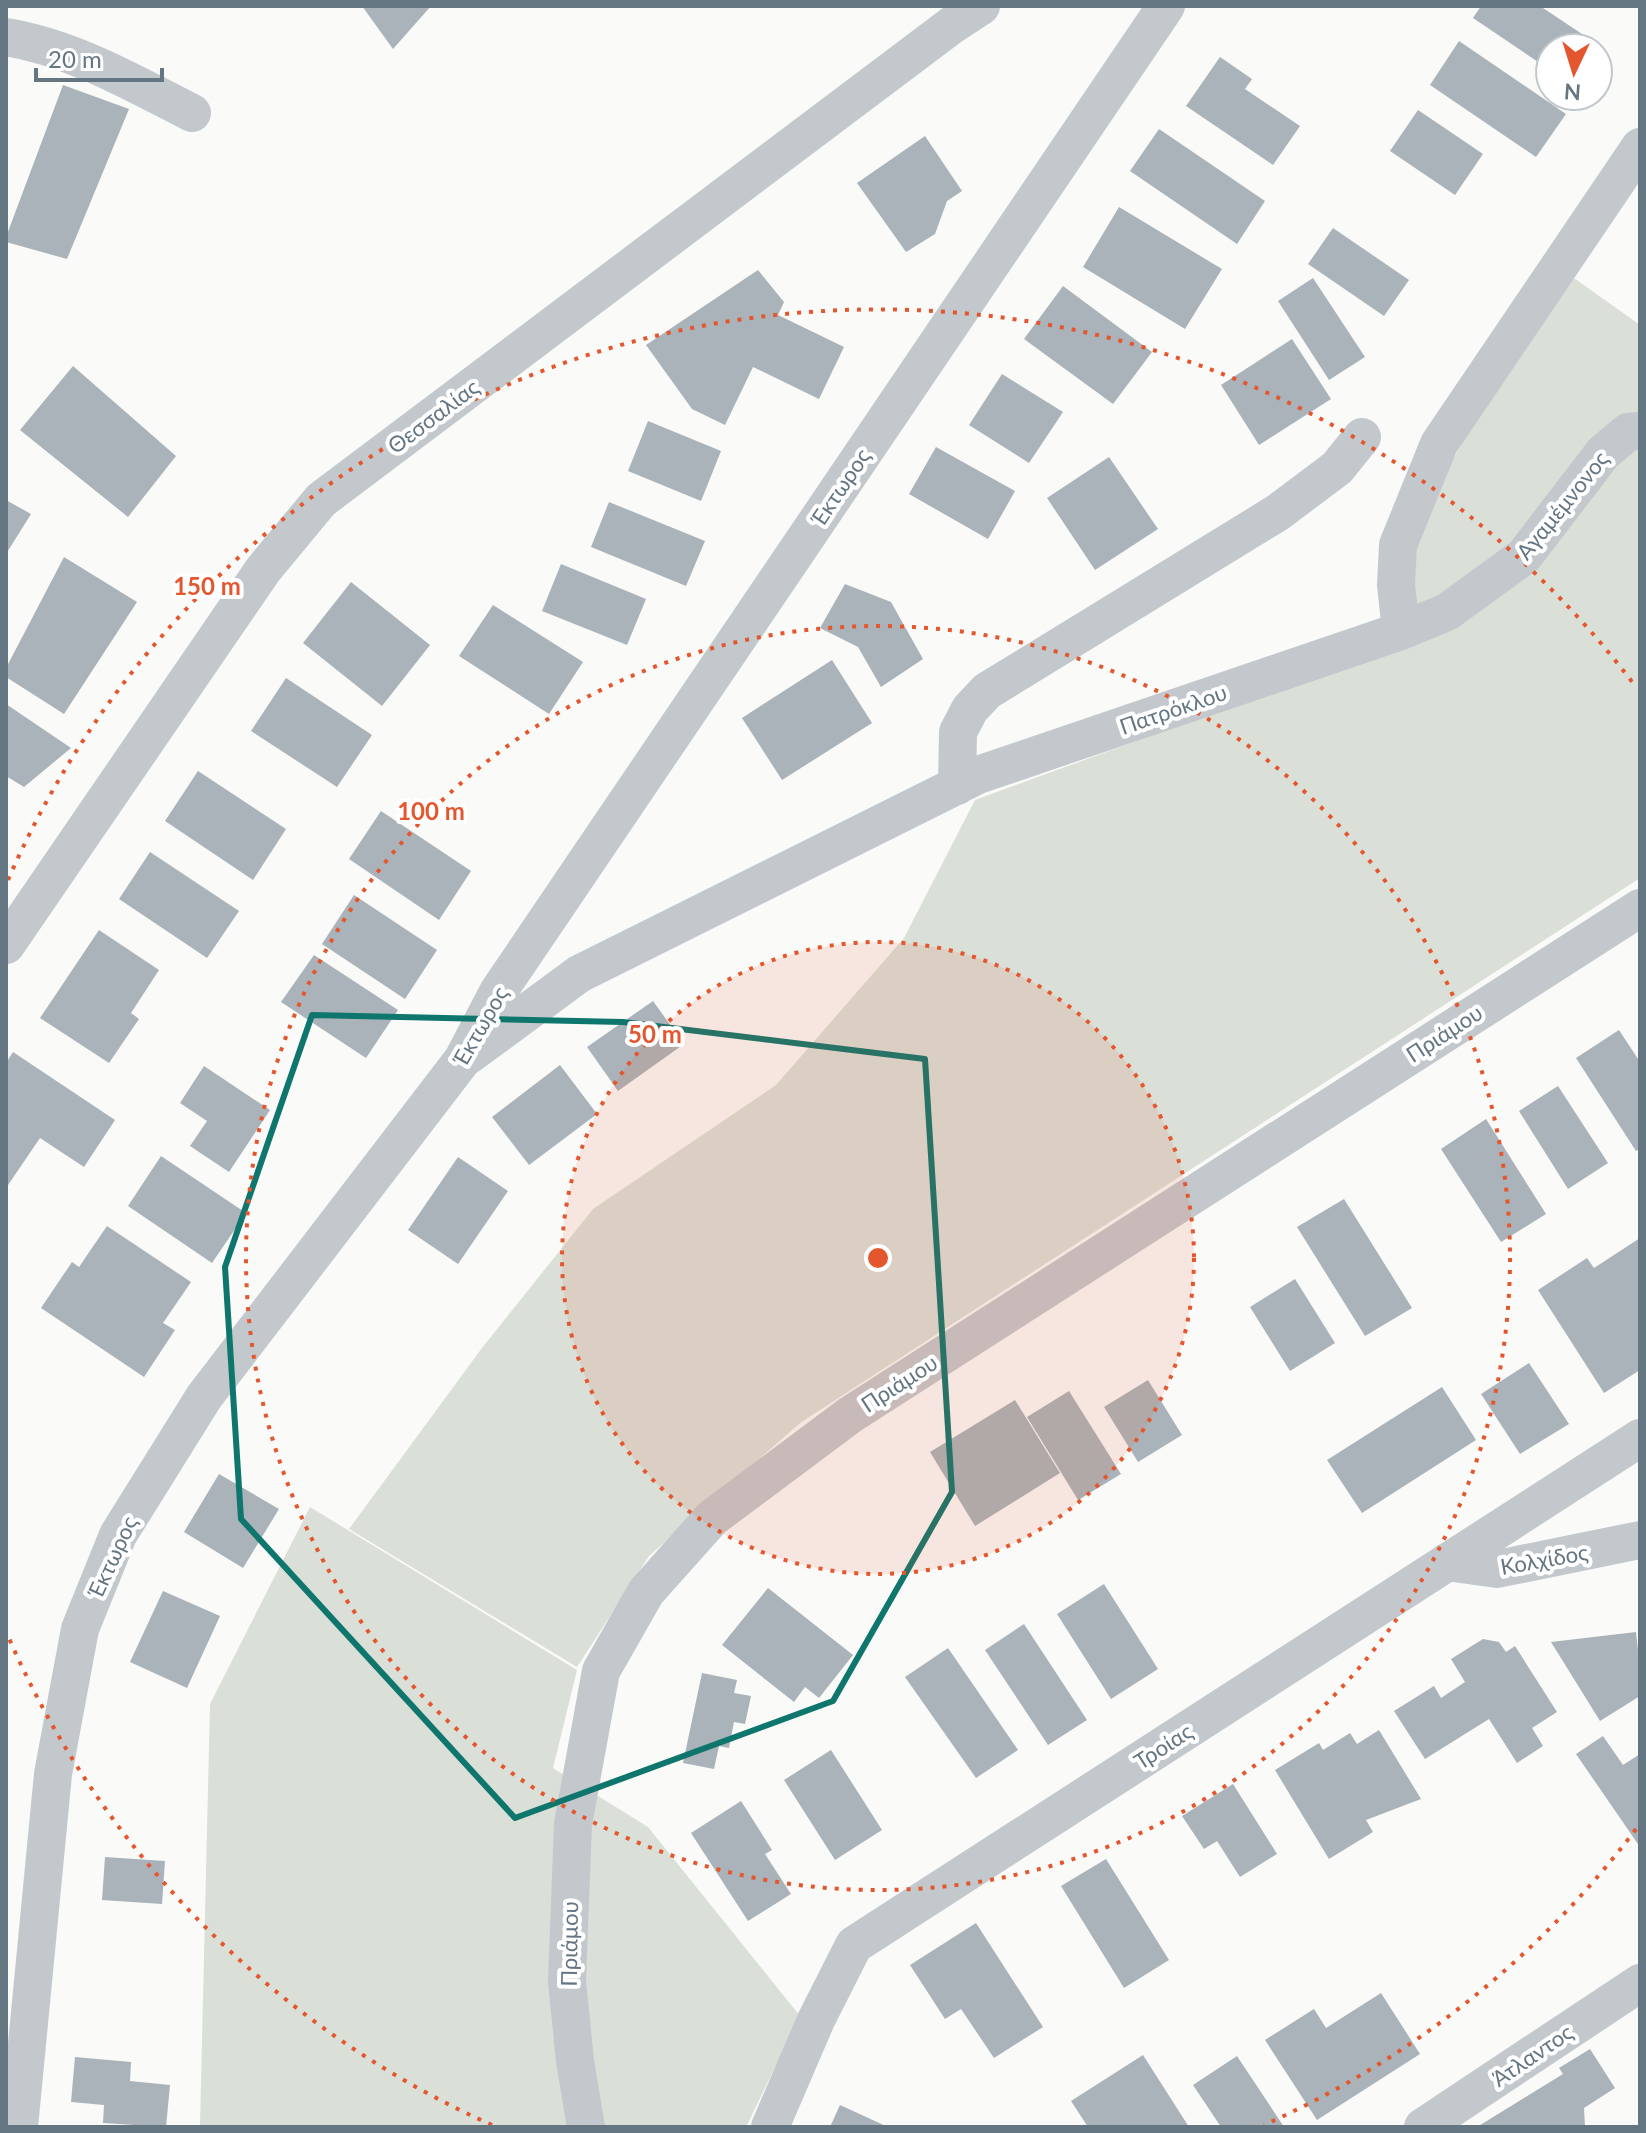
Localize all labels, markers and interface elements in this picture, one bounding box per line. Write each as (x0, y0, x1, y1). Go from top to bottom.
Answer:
scale bar (36, 32, 162, 82)
north arrow (1534, 32, 1614, 112)
text: 20 m (48, 44, 102, 73)
text: N (1563, 78, 1582, 107)
street label: Θεσσαλίας (382, 373, 484, 459)
street label: Έκτωρος (804, 443, 876, 531)
street label: Αγαμέμνονος (1510, 445, 1614, 565)
text: 150 m (173, 571, 241, 600)
street label: Πατρόκλου (1116, 678, 1230, 740)
text: 100 m (397, 796, 465, 825)
street label: Έκτωρος (447, 981, 513, 1071)
street label: Πριάμου (1401, 998, 1487, 1068)
text: 50 m (628, 1019, 682, 1048)
centre of rings (864, 1244, 892, 1272)
street label: Πριάμου (856, 1348, 942, 1418)
street label: Έκτωρος (81, 1512, 143, 1602)
street label: Κολχίδος (1498, 1538, 1590, 1580)
street label: Τροίας (1129, 1717, 1197, 1775)
street label: Πριάμου (555, 1901, 583, 1987)
street label: Άτλαντος (1486, 2018, 1578, 2092)

